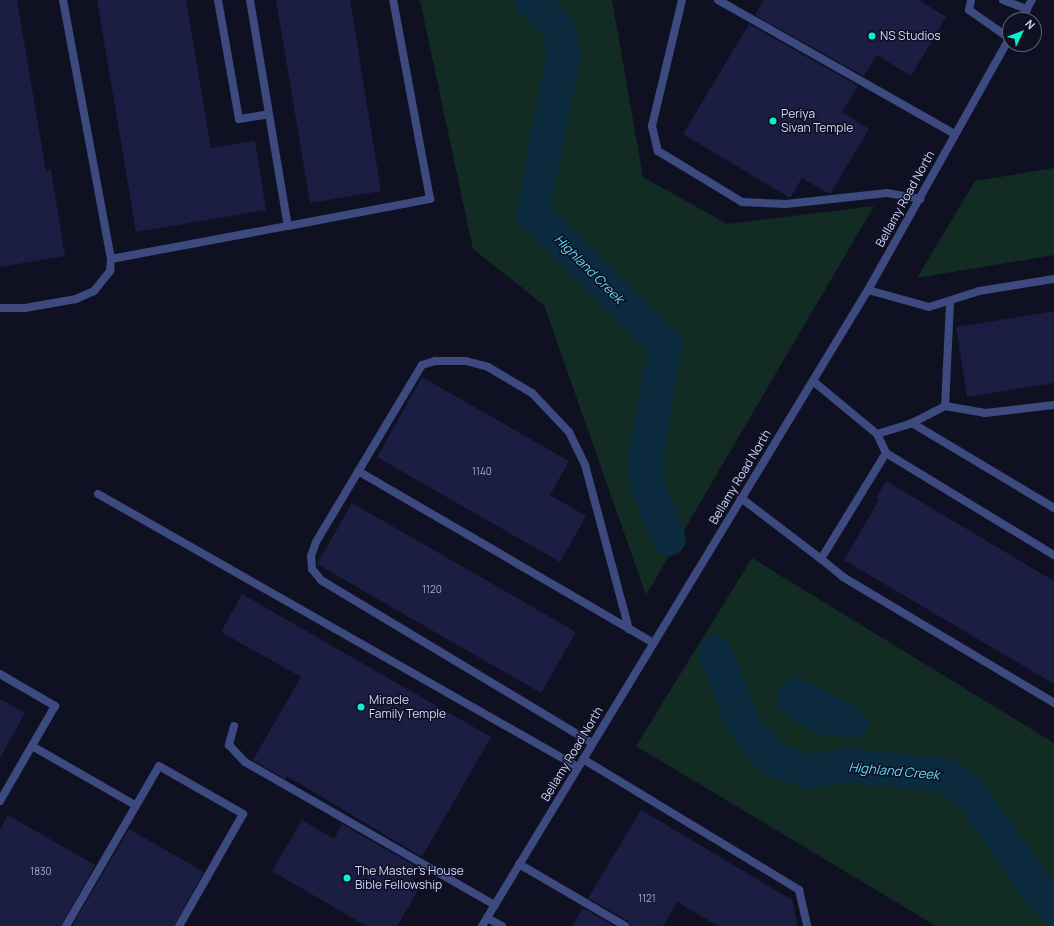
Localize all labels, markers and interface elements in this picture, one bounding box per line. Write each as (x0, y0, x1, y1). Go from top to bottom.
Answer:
north arrow (1002, 12, 1042, 52)
text: N (1022, 16, 1039, 32)
place label: NS Studios (880, 29, 941, 43)
marker: NS Studios (867, 31, 877, 41)
place label: Periya Sivan Temple (781, 107, 853, 135)
marker: Periya Sivan Temple (768, 116, 778, 126)
street label: Bellamy Road North (873, 148, 937, 250)
water label: Highland Creek (551, 231, 627, 307)
street label: Bellamy Road North (706, 427, 774, 527)
house number: 1140 (472, 466, 492, 478)
house number: 1120 (422, 584, 442, 596)
place label: Miracle Family Temple (369, 693, 446, 721)
marker: Miracle Family Temple (356, 702, 366, 712)
street label: Bellamy Road North (538, 704, 606, 804)
water label: Highland Creek (848, 759, 940, 783)
place label: The Master's House Bible Fellowship (355, 864, 464, 892)
house number: 1830 (30, 866, 52, 878)
marker: The Master's House Bible Fellowship (342, 873, 352, 883)
house number: 1121 (638, 893, 656, 905)

